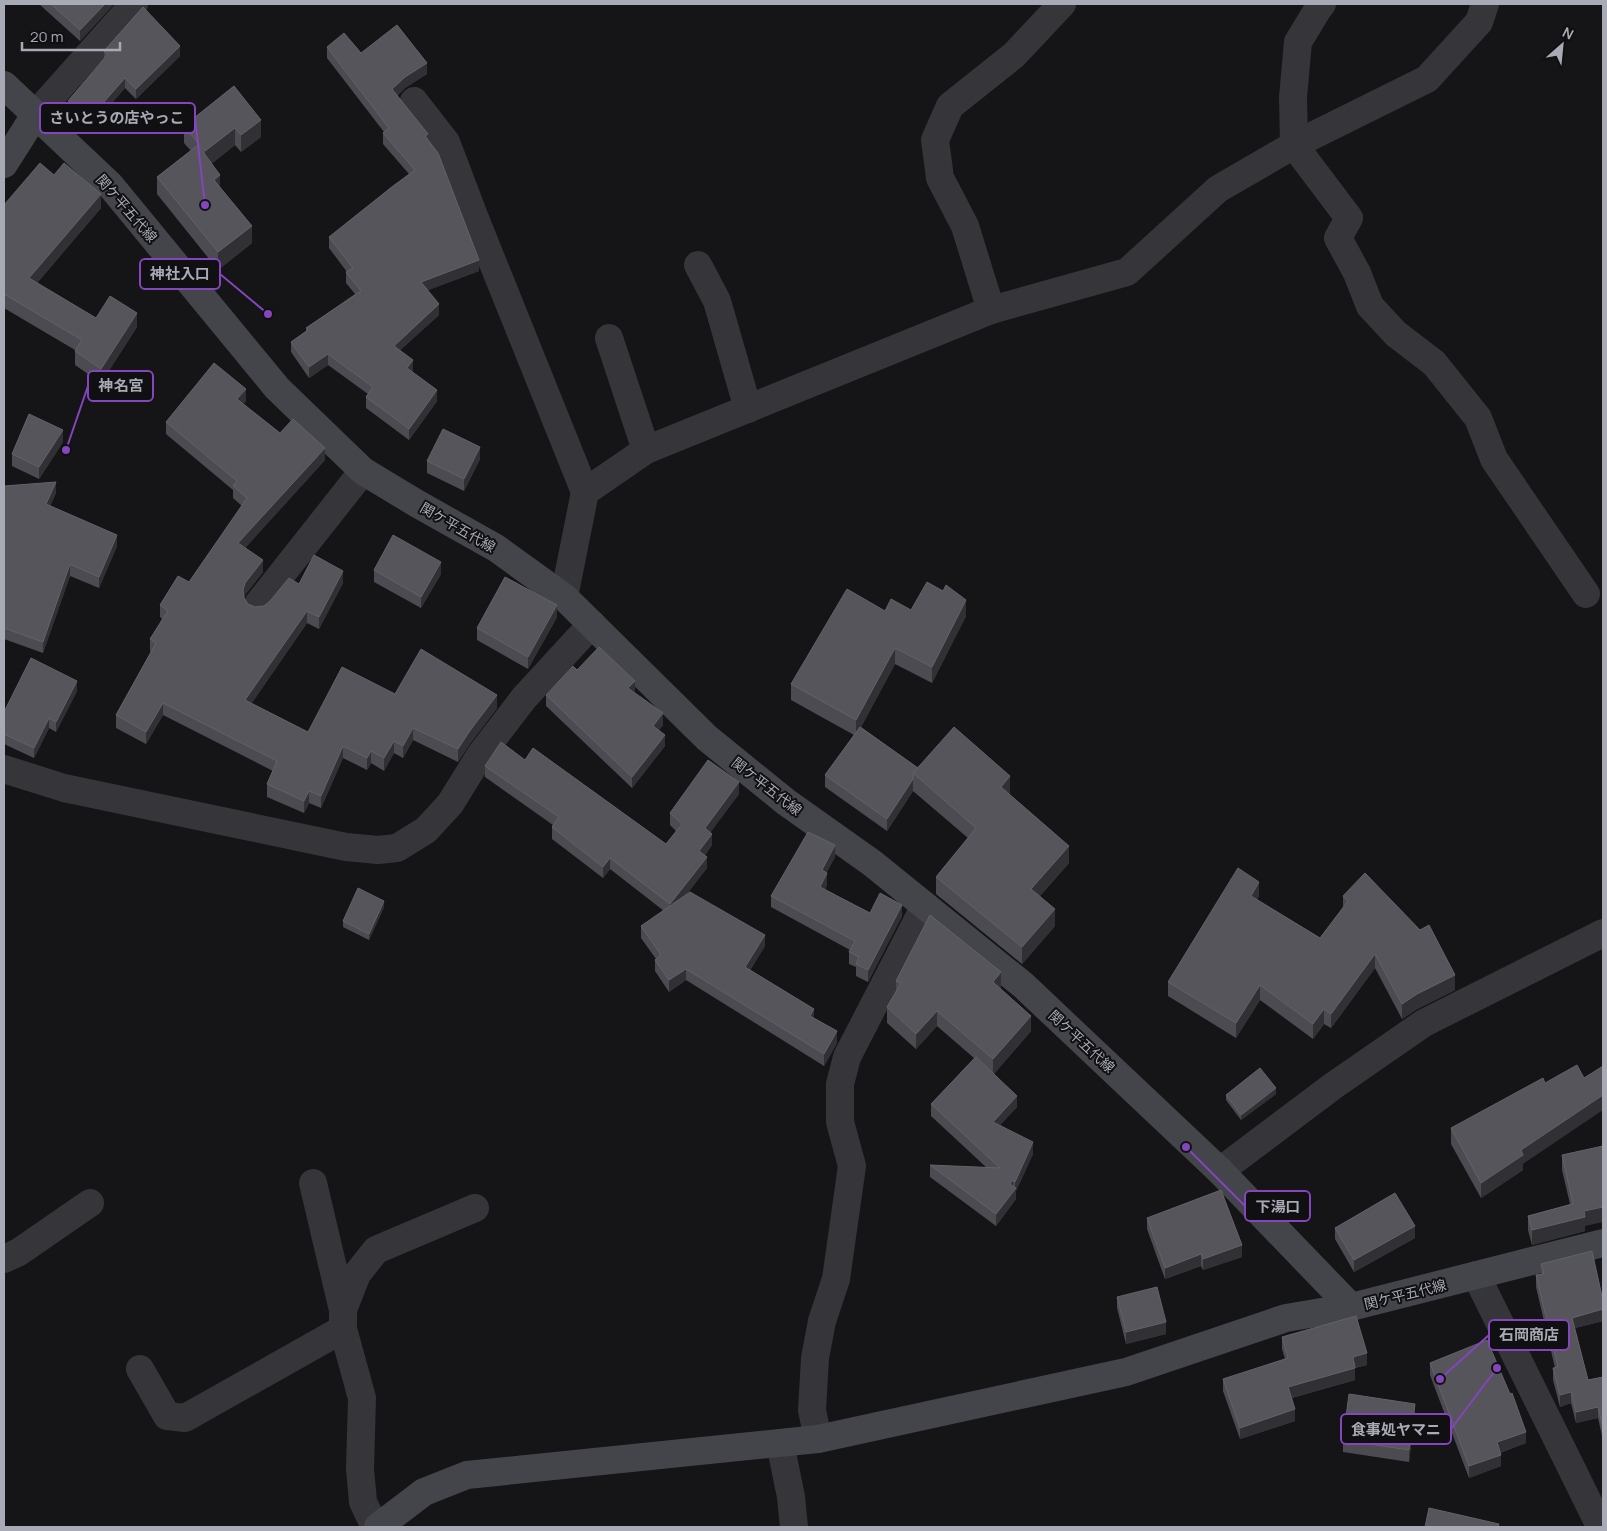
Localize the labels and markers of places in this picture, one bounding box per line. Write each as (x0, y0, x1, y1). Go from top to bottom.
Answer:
callout: さいとうの店やっこ (40, 103, 195, 133)
callout: 神社入口 (140, 259, 220, 289)
callout: 神名宮 (88, 371, 153, 401)
callout: 下湯口 (1245, 1191, 1310, 1221)
callout: 石岡商店 (1489, 1320, 1569, 1350)
callout: 食事処ヤマニ (1341, 1414, 1451, 1444)

